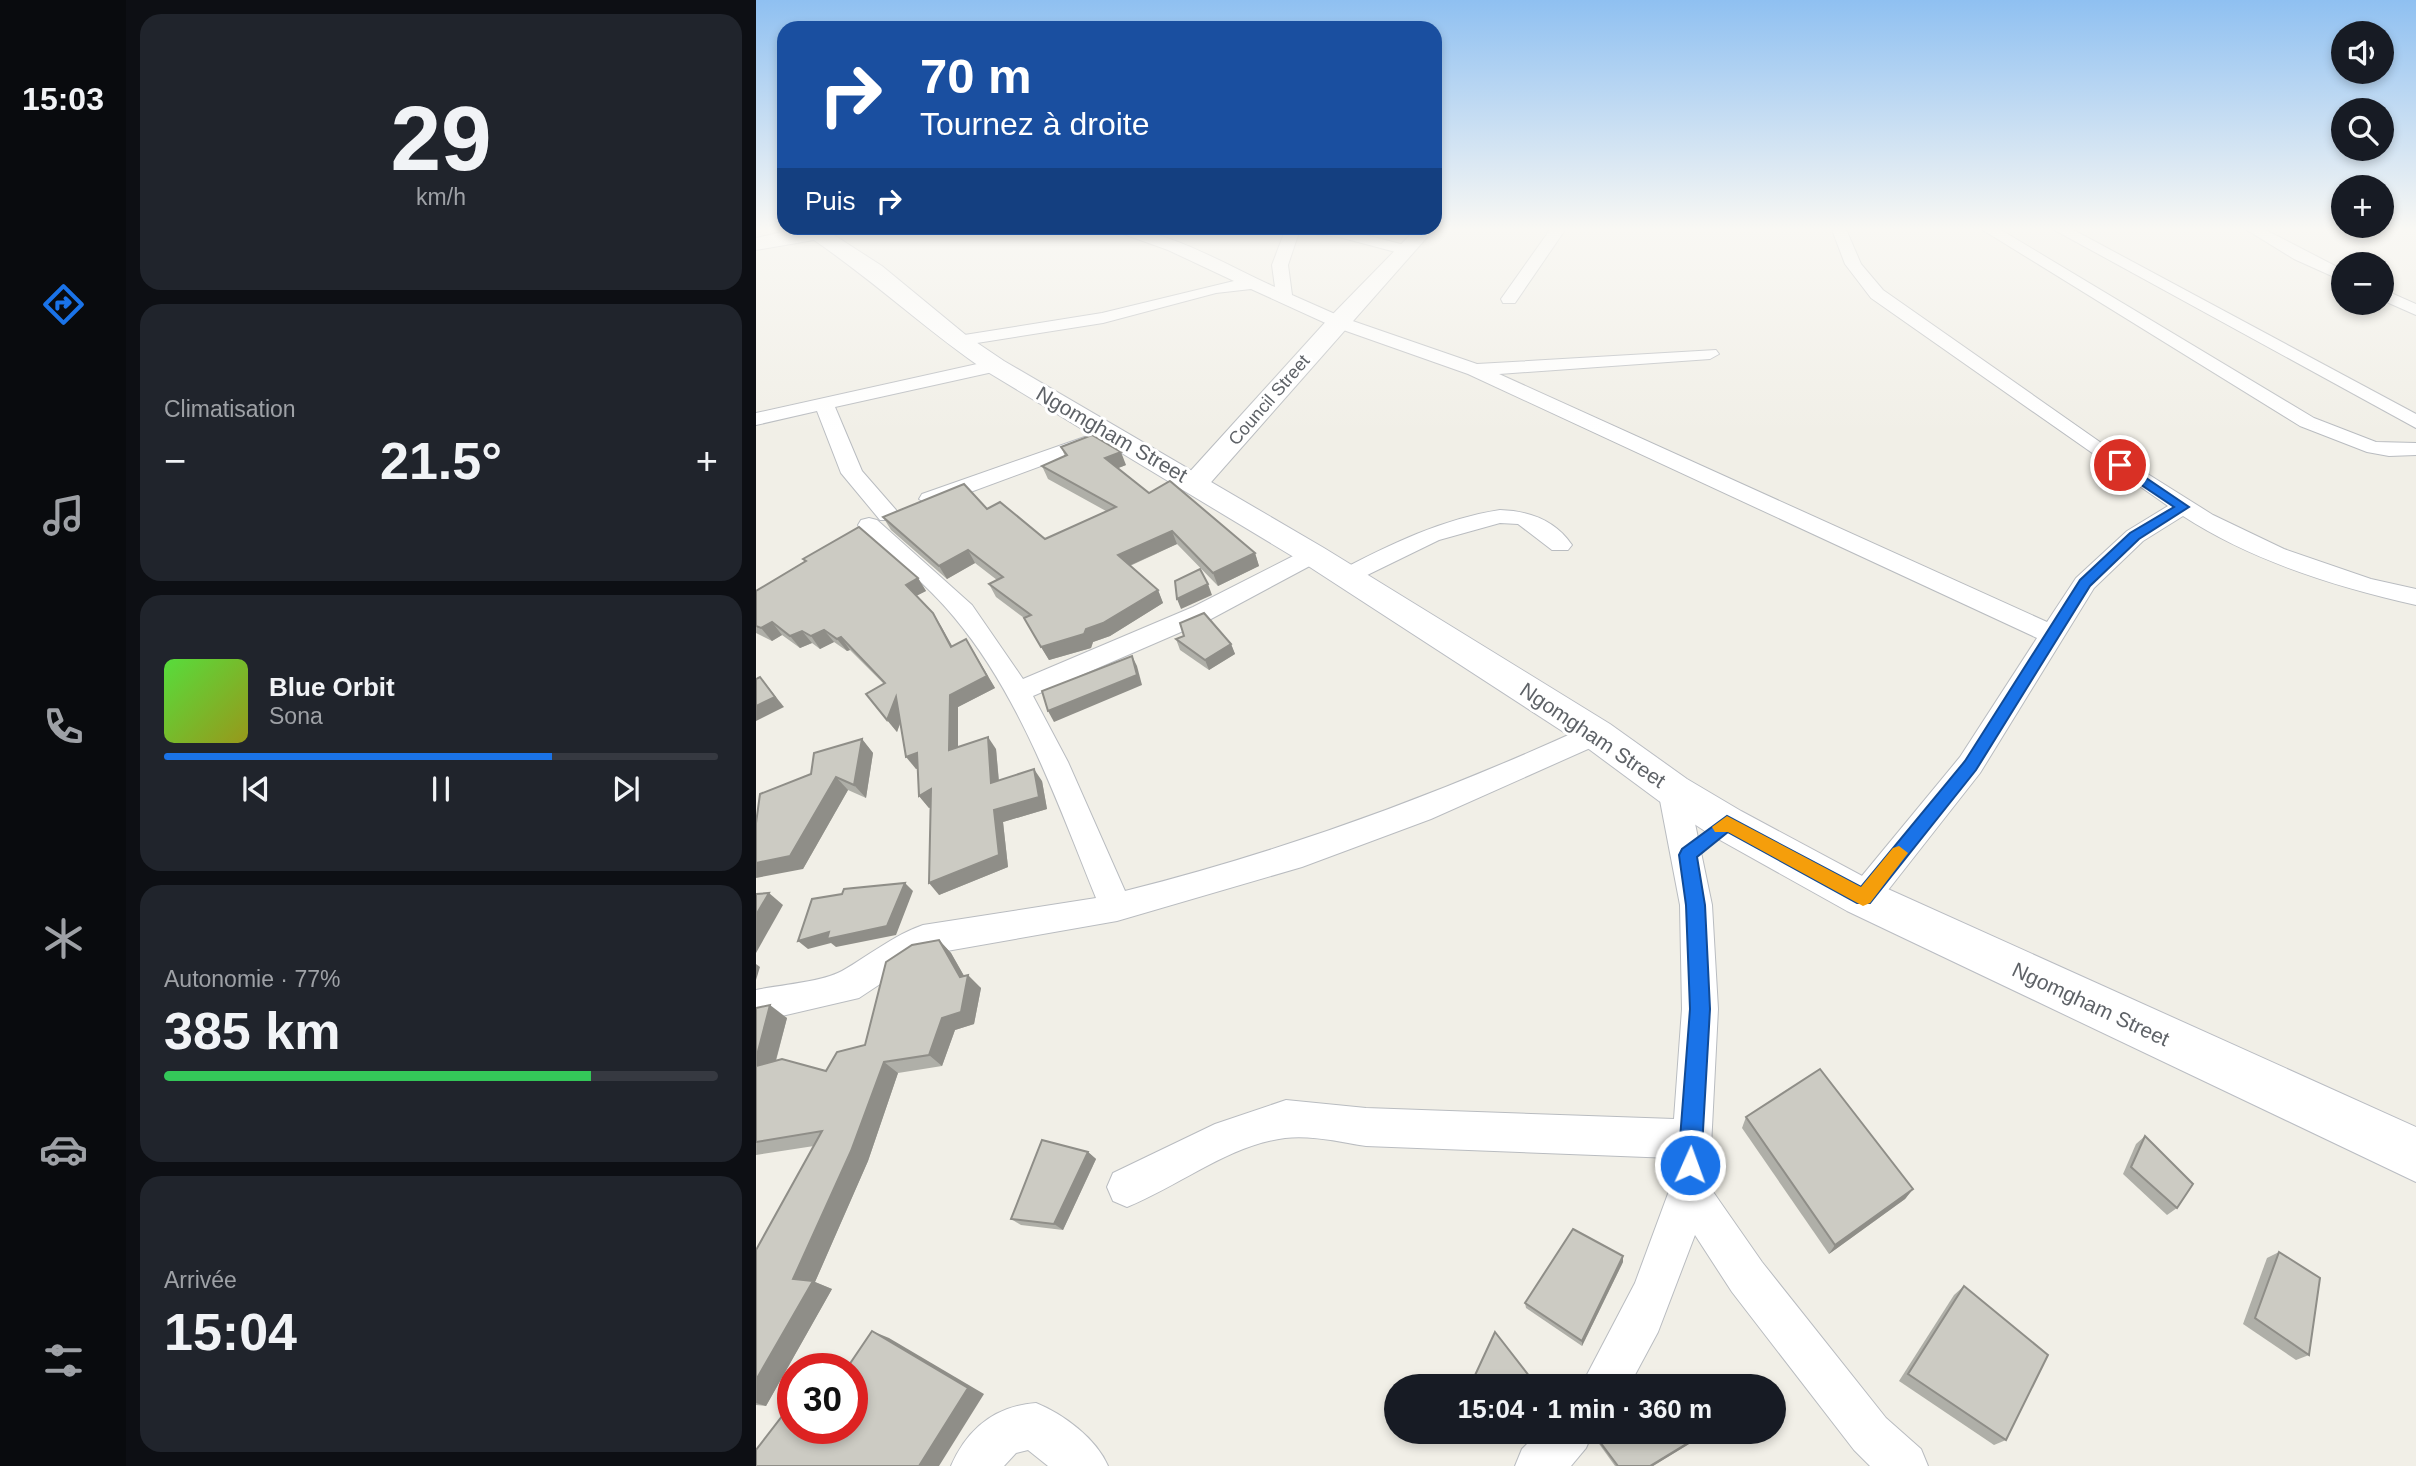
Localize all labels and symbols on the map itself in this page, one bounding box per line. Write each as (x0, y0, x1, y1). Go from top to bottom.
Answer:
street label: Council Street (1224, 351, 1314, 449)
street label: Ngomgham Street (1032, 381, 1192, 487)
pin (2090, 435, 2150, 495)
street label: Ngomgham Street (1516, 678, 1670, 792)
street label: Ngomgham Street (2009, 958, 2173, 1050)
position arrow (1653, 1128, 1727, 1202)
speed limit sign: 30 (777, 1353, 868, 1444)

